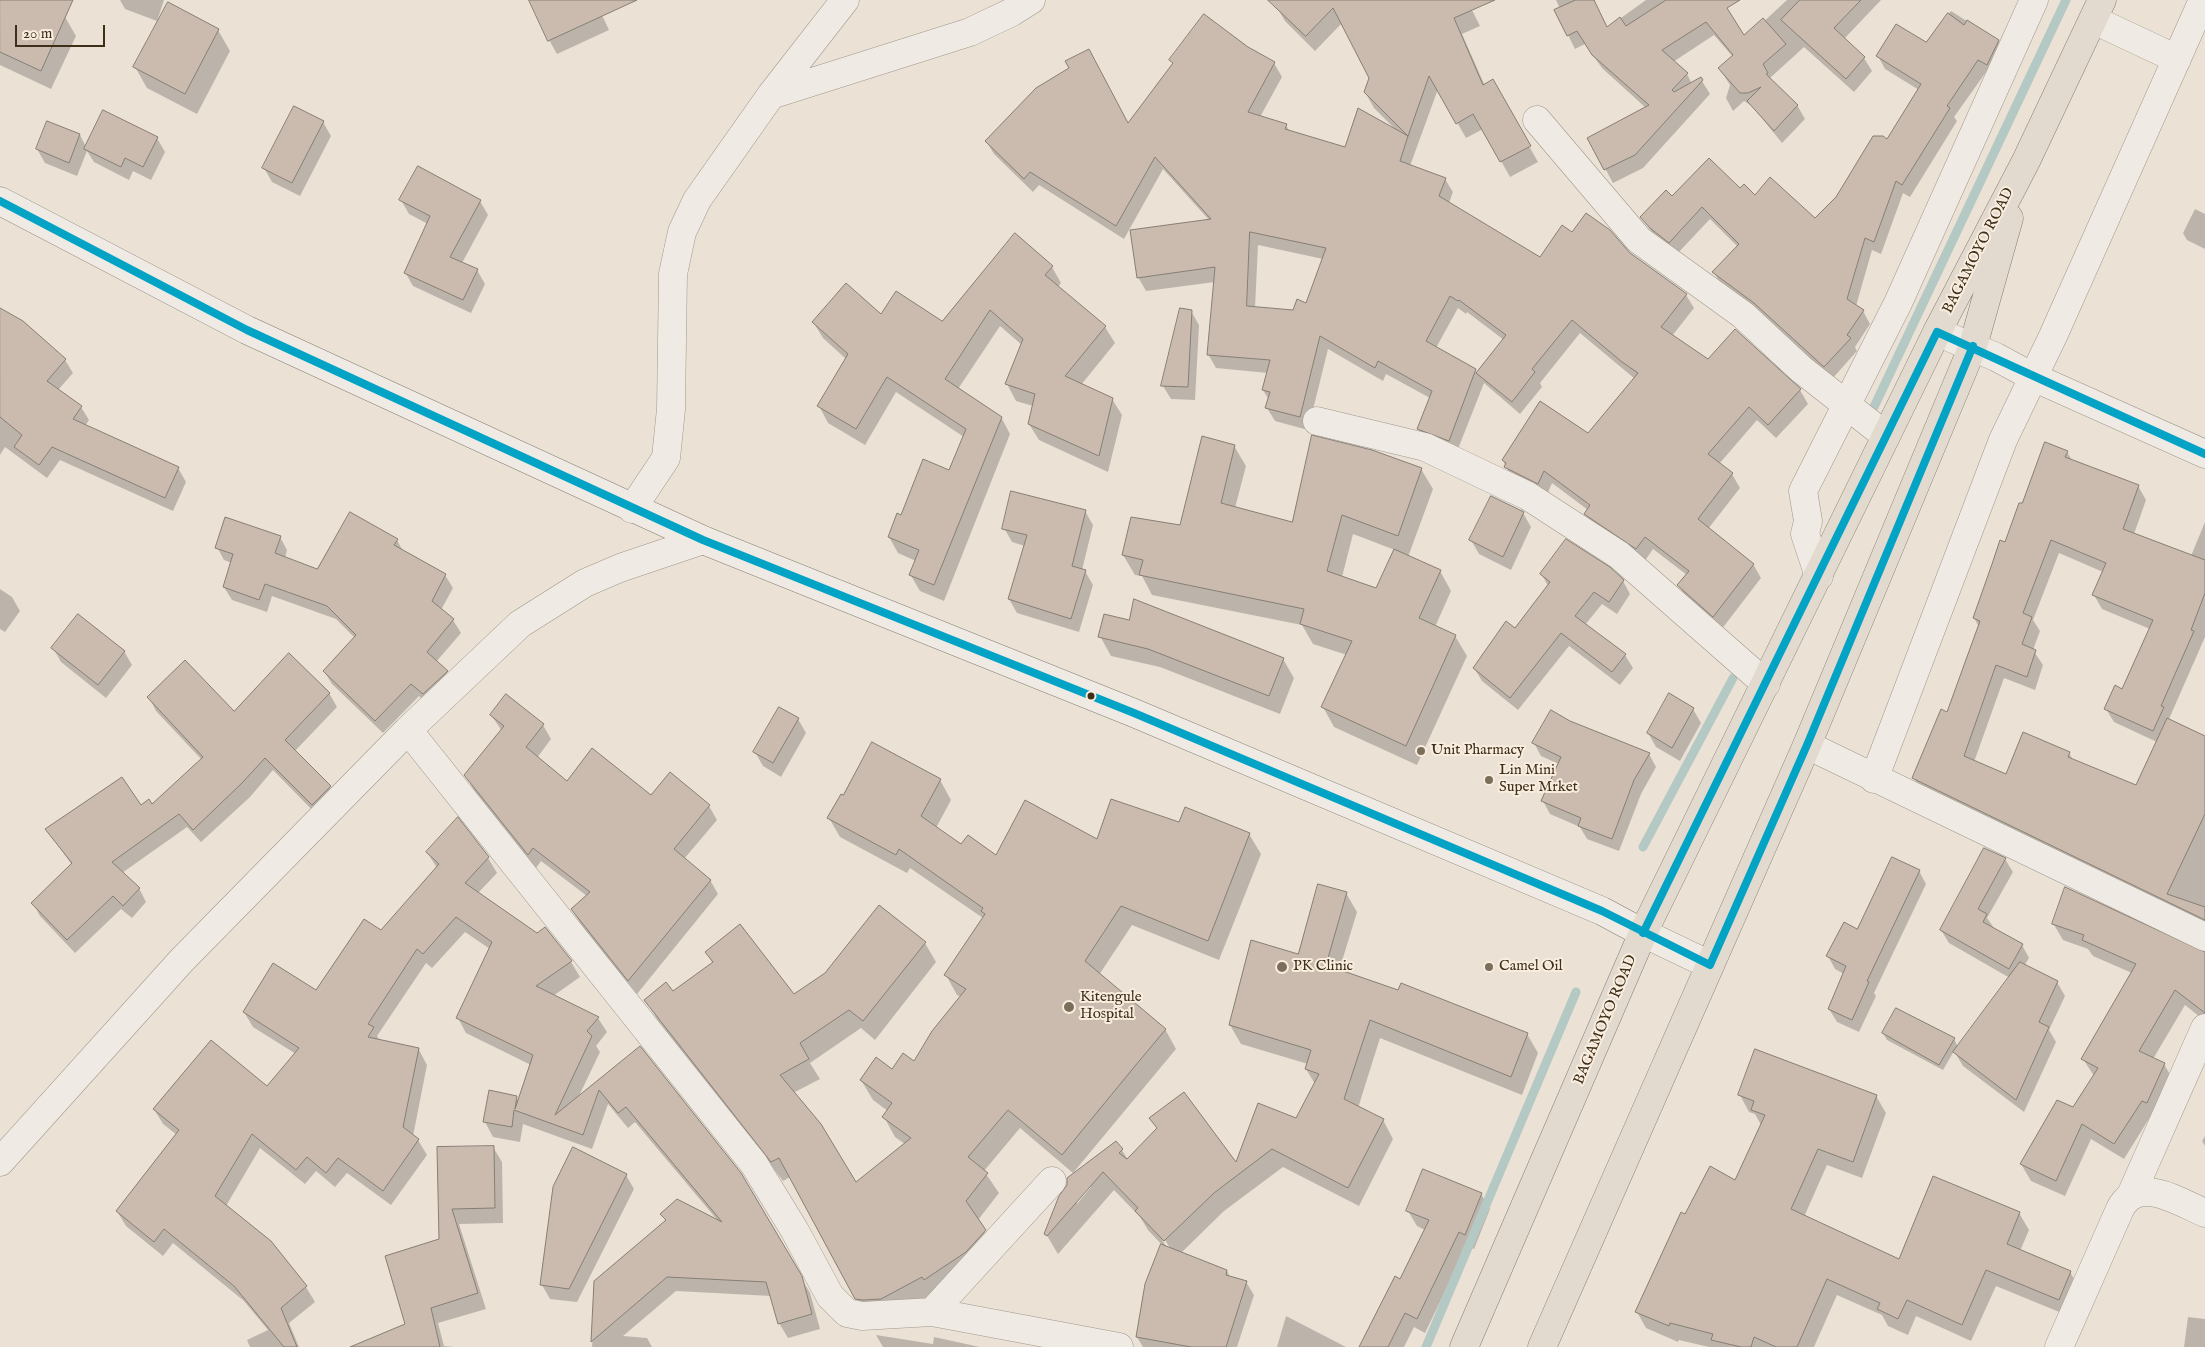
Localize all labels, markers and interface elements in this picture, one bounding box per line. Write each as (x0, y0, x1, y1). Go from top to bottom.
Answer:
scale bar (18, 15, 108, 47)
text: 20 m (23, 24, 52, 43)
street label: BAGAMOYO ROAD (1939, 185, 2019, 317)
unlabelled marker (1086, 691, 1096, 701)
place label: Unit Pharmacy (1431, 742, 1524, 760)
marker: Unit Pharmacy (1415, 745, 1427, 757)
place label: Lin Mini Super Mrket (1499, 762, 1578, 797)
marker: Lin Mini Super Mrket (1483, 774, 1495, 786)
street label: BAGAMOYO ROAD (1571, 953, 1641, 1087)
place label: PK Clinic (1293, 958, 1353, 976)
place label: Camel Oil (1499, 958, 1563, 976)
marker: PK Clinic (1275, 960, 1289, 974)
marker: Camel Oil (1483, 961, 1495, 973)
place label: Kitengule Hospital (1080, 989, 1142, 1024)
marker: Kitengule Hospital (1062, 1000, 1076, 1014)

